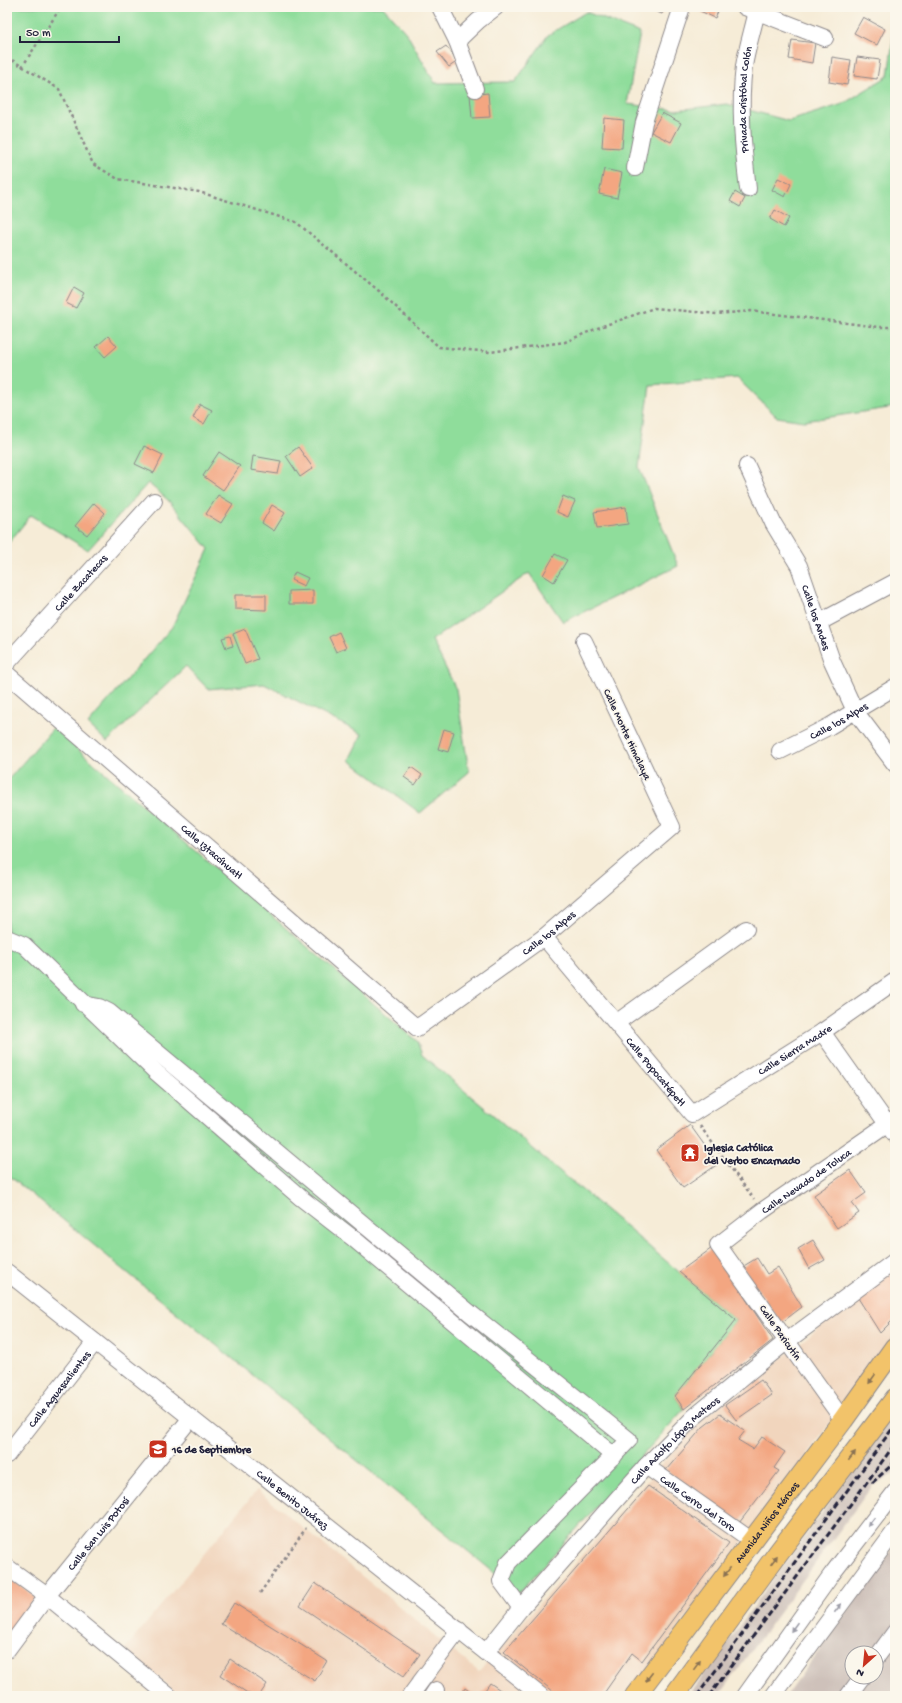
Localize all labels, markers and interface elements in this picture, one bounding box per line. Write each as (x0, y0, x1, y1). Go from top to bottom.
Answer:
scale bar (20, 18, 119, 44)
text: 50 m (26, 27, 51, 41)
street label: Privada Cristóbal Colón (738, 45, 756, 154)
street label: Calle Zacatecas (53, 552, 111, 614)
street label: Calle los Andes (798, 584, 832, 653)
street label: Calle Monte Himalaya (600, 687, 653, 783)
street label: Calle los Alpes (809, 700, 871, 743)
street label: Calle Iztaccíhuatl (178, 823, 244, 883)
street label: Calle los Alpes (521, 908, 579, 959)
street label: Calle Sierra Madre (757, 1023, 835, 1079)
street label: Calle Popocatépetl (622, 1036, 687, 1110)
temple icon: Iglesia Católica del Verbo Encarnado (679, 1142, 701, 1164)
place label: Iglesia Católica del Verbo Encarnado (704, 1142, 801, 1168)
street label: Calle Nevado de Toluca (760, 1147, 855, 1217)
street label: Calle Paricutín (756, 1303, 803, 1364)
street label: Calle Aguascalientes (27, 1349, 94, 1430)
one-way arrow (868, 1374, 876, 1384)
street label: Calle Adolfo López Mateos (629, 1394, 723, 1487)
school or university icon: 16 de Septiembre (147, 1438, 169, 1460)
place label: 16 de Septiembre (171, 1444, 253, 1457)
one-way arrow (848, 1450, 856, 1461)
street label: Calle Benito Juárez (253, 1468, 331, 1533)
street label: Calle Cerro del Toro (657, 1474, 738, 1535)
street label: Avenida Niños Héroes (733, 1479, 803, 1566)
street label: Calle San Luis Potosí (66, 1495, 133, 1574)
one-way arrow (867, 1517, 876, 1528)
one-way arrow (769, 1554, 778, 1565)
one-way arrow (723, 1567, 731, 1578)
one-way arrow (834, 1603, 842, 1614)
one-way arrow (790, 1622, 798, 1632)
north arrow (844, 1645, 884, 1685)
one-way arrow (693, 1659, 701, 1670)
text: N (854, 1665, 866, 1679)
one-way arrow (645, 1671, 654, 1682)

